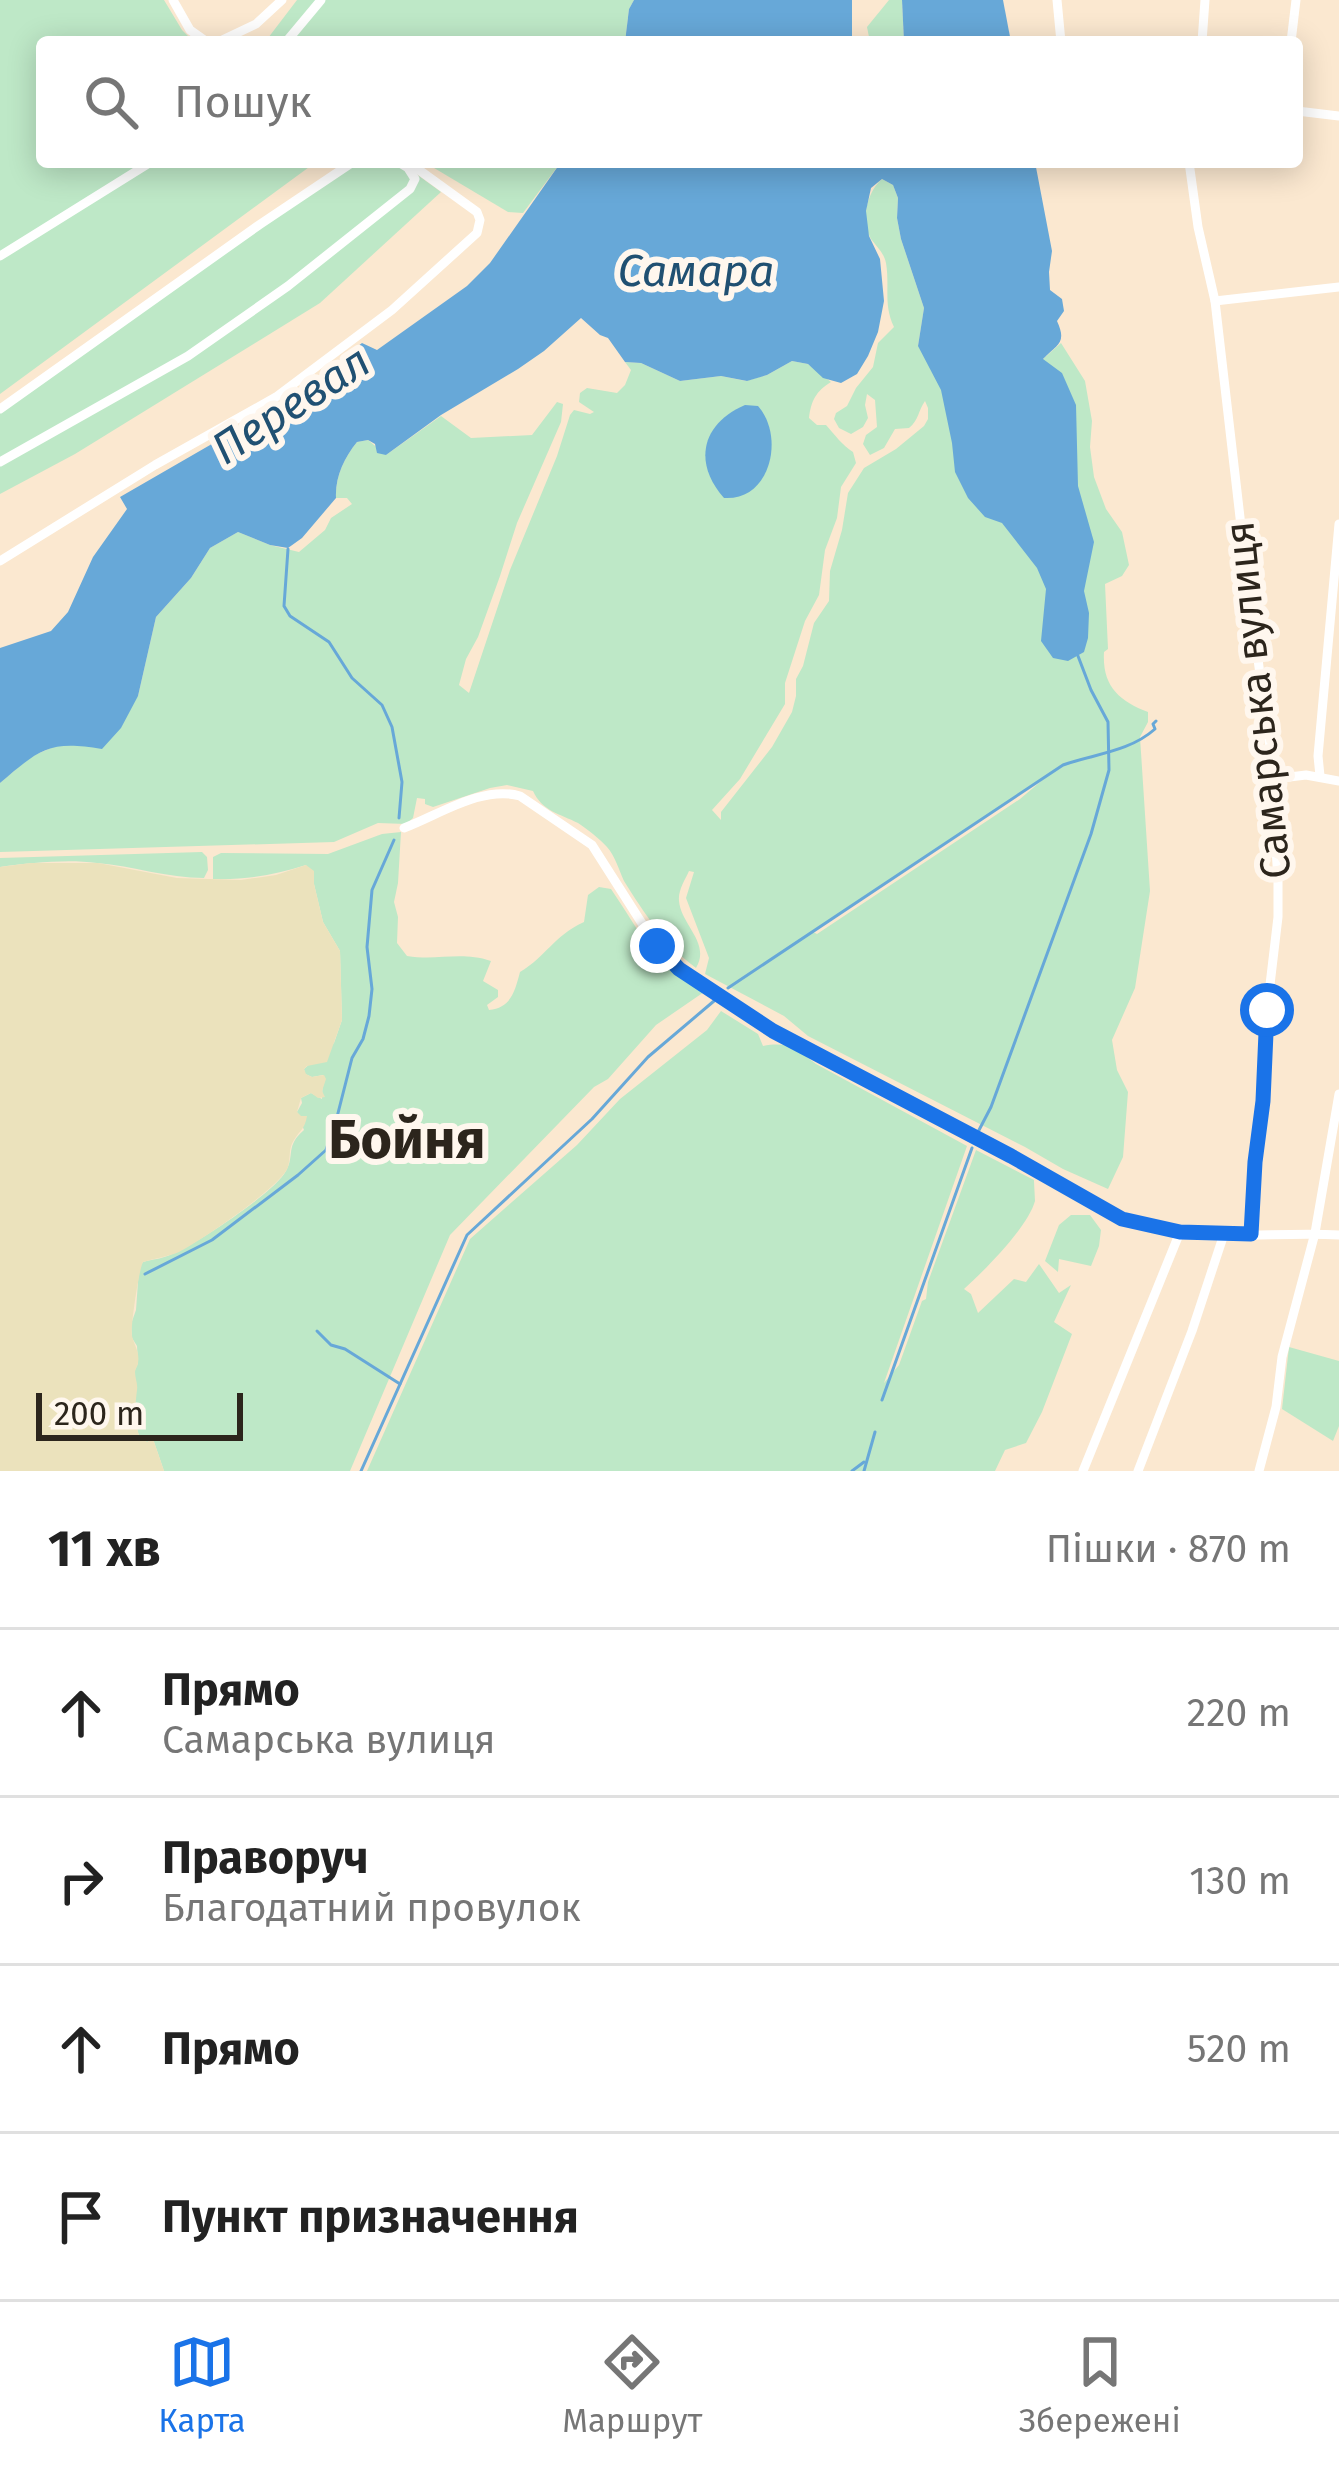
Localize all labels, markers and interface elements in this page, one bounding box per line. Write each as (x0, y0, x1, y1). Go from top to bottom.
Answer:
search box (36, 36, 1303, 168)
icon: search (78, 69, 144, 135)
text: Пошук (174, 75, 312, 129)
water label: Самара (618, 244, 774, 298)
water label: Перевал (202, 334, 380, 476)
street label: Самарська вулиця (1214, 519, 1302, 881)
route end (630, 919, 684, 973)
route start (1240, 983, 1294, 1037)
district label: Бойня (328, 1108, 486, 1172)
scale bar (36, 1387, 243, 1440)
text: 200 m (54, 1394, 144, 1434)
text: 11 хв (48, 1518, 161, 1580)
text: Пішки · 870 m (1046, 1526, 1291, 1572)
text: Прямо (162, 1663, 300, 1717)
icon: ahead (48, 1680, 114, 1746)
text: 220 m (1187, 1690, 1291, 1736)
text: Самарська вулиця (162, 1717, 496, 1763)
text: Праворуч (162, 1831, 369, 1885)
icon: right (48, 1848, 114, 1914)
text: 130 m (1189, 1858, 1291, 1904)
text: Благодатний провулок (162, 1885, 581, 1931)
icon: ahead (48, 2016, 114, 2082)
text: Прямо (162, 2022, 300, 2076)
text: 520 m (1187, 2026, 1291, 2072)
icon: arrive (48, 2184, 114, 2250)
text: Пункт призначення (162, 2190, 579, 2244)
tab: Карта (158, 2329, 246, 2441)
tab: Маршрут (562, 2329, 702, 2441)
tab: Збережені (1019, 2329, 1181, 2441)

